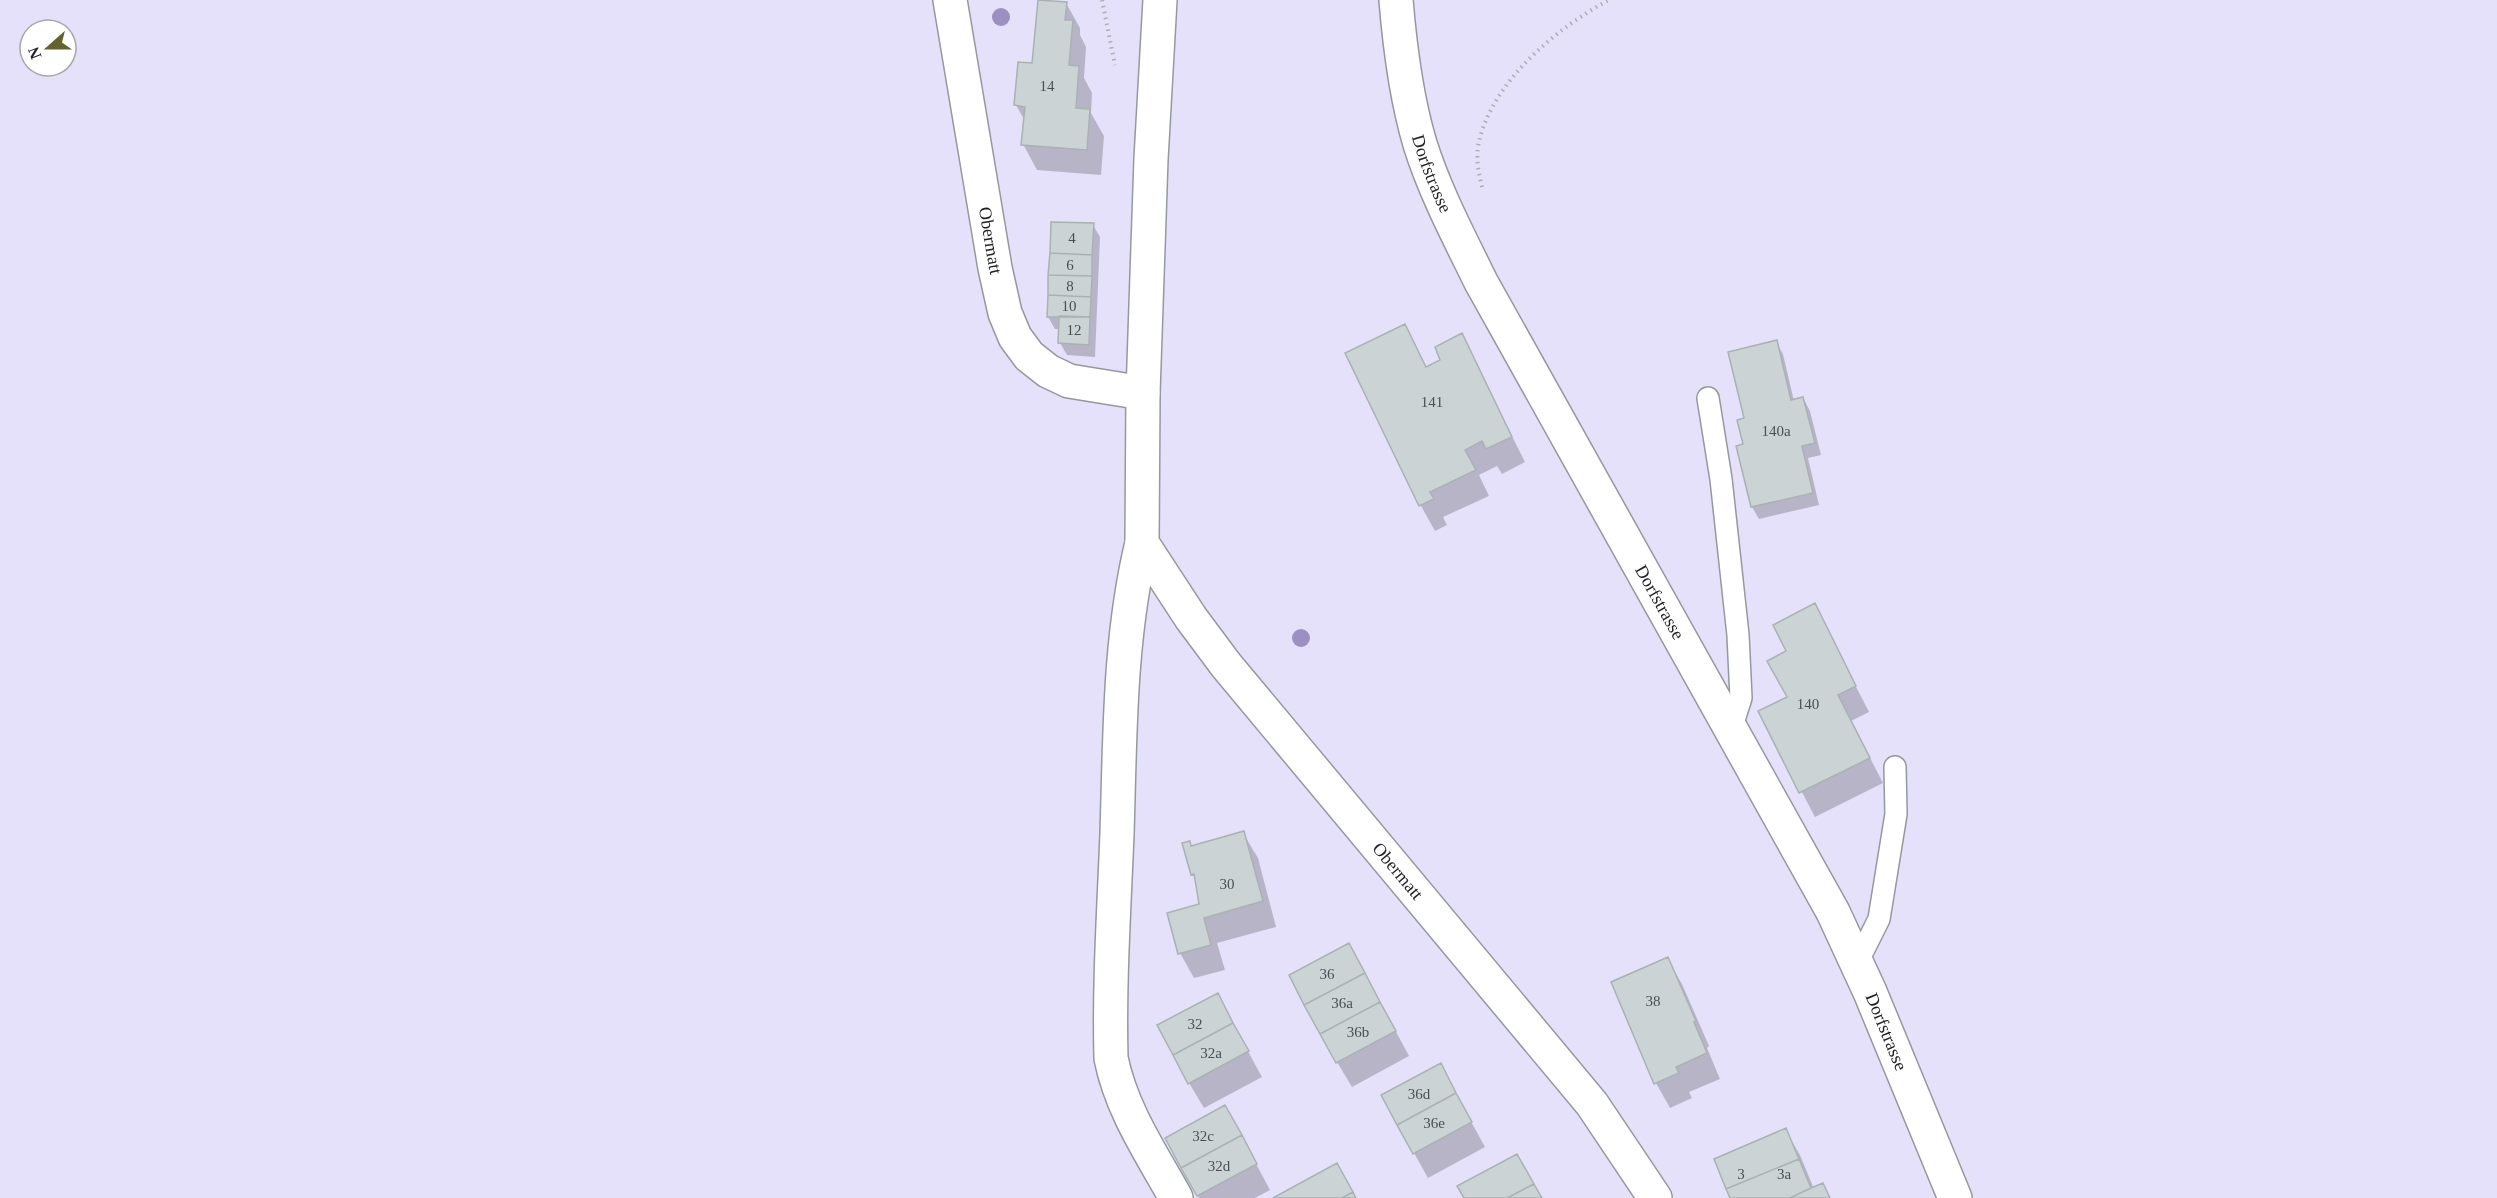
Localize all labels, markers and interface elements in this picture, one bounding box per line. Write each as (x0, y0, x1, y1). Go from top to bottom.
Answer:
north arrow (18, 18, 78, 78)
text: N (24, 44, 44, 62)
house number: 14 (1040, 78, 1055, 94)
street label: Dorfstrasse (1408, 132, 1456, 216)
street label: Obermatt (975, 205, 1006, 276)
house number: 4 (1068, 230, 1076, 246)
house number: 6 (1066, 257, 1074, 273)
house number: 8 (1066, 278, 1074, 294)
house number: 10 (1062, 298, 1077, 314)
house number: 12 (1067, 322, 1082, 338)
house number: 141 (1421, 394, 1443, 410)
house number: 140a (1761, 423, 1791, 439)
street label: Dorfstrasse (1631, 561, 1689, 643)
house number: 140 (1797, 696, 1819, 712)
street label: Obermatt (1368, 839, 1427, 904)
house number: 30 (1220, 876, 1235, 892)
house number: 36 (1320, 966, 1335, 982)
street label: Dorfstrasse (1861, 990, 1911, 1073)
house number: 38 (1646, 993, 1661, 1009)
house number: 36a (1331, 995, 1353, 1011)
house number: 32 (1188, 1016, 1203, 1032)
house number: 36b (1347, 1024, 1369, 1040)
house number: 32a (1200, 1045, 1222, 1061)
house number: 36d (1408, 1086, 1431, 1102)
house number: 36e (1423, 1115, 1445, 1131)
house number: 32c (1192, 1128, 1214, 1144)
house number: 32d (1208, 1158, 1231, 1174)
house number: 3 (1737, 1166, 1745, 1182)
house number: 3a (1777, 1166, 1791, 1182)

